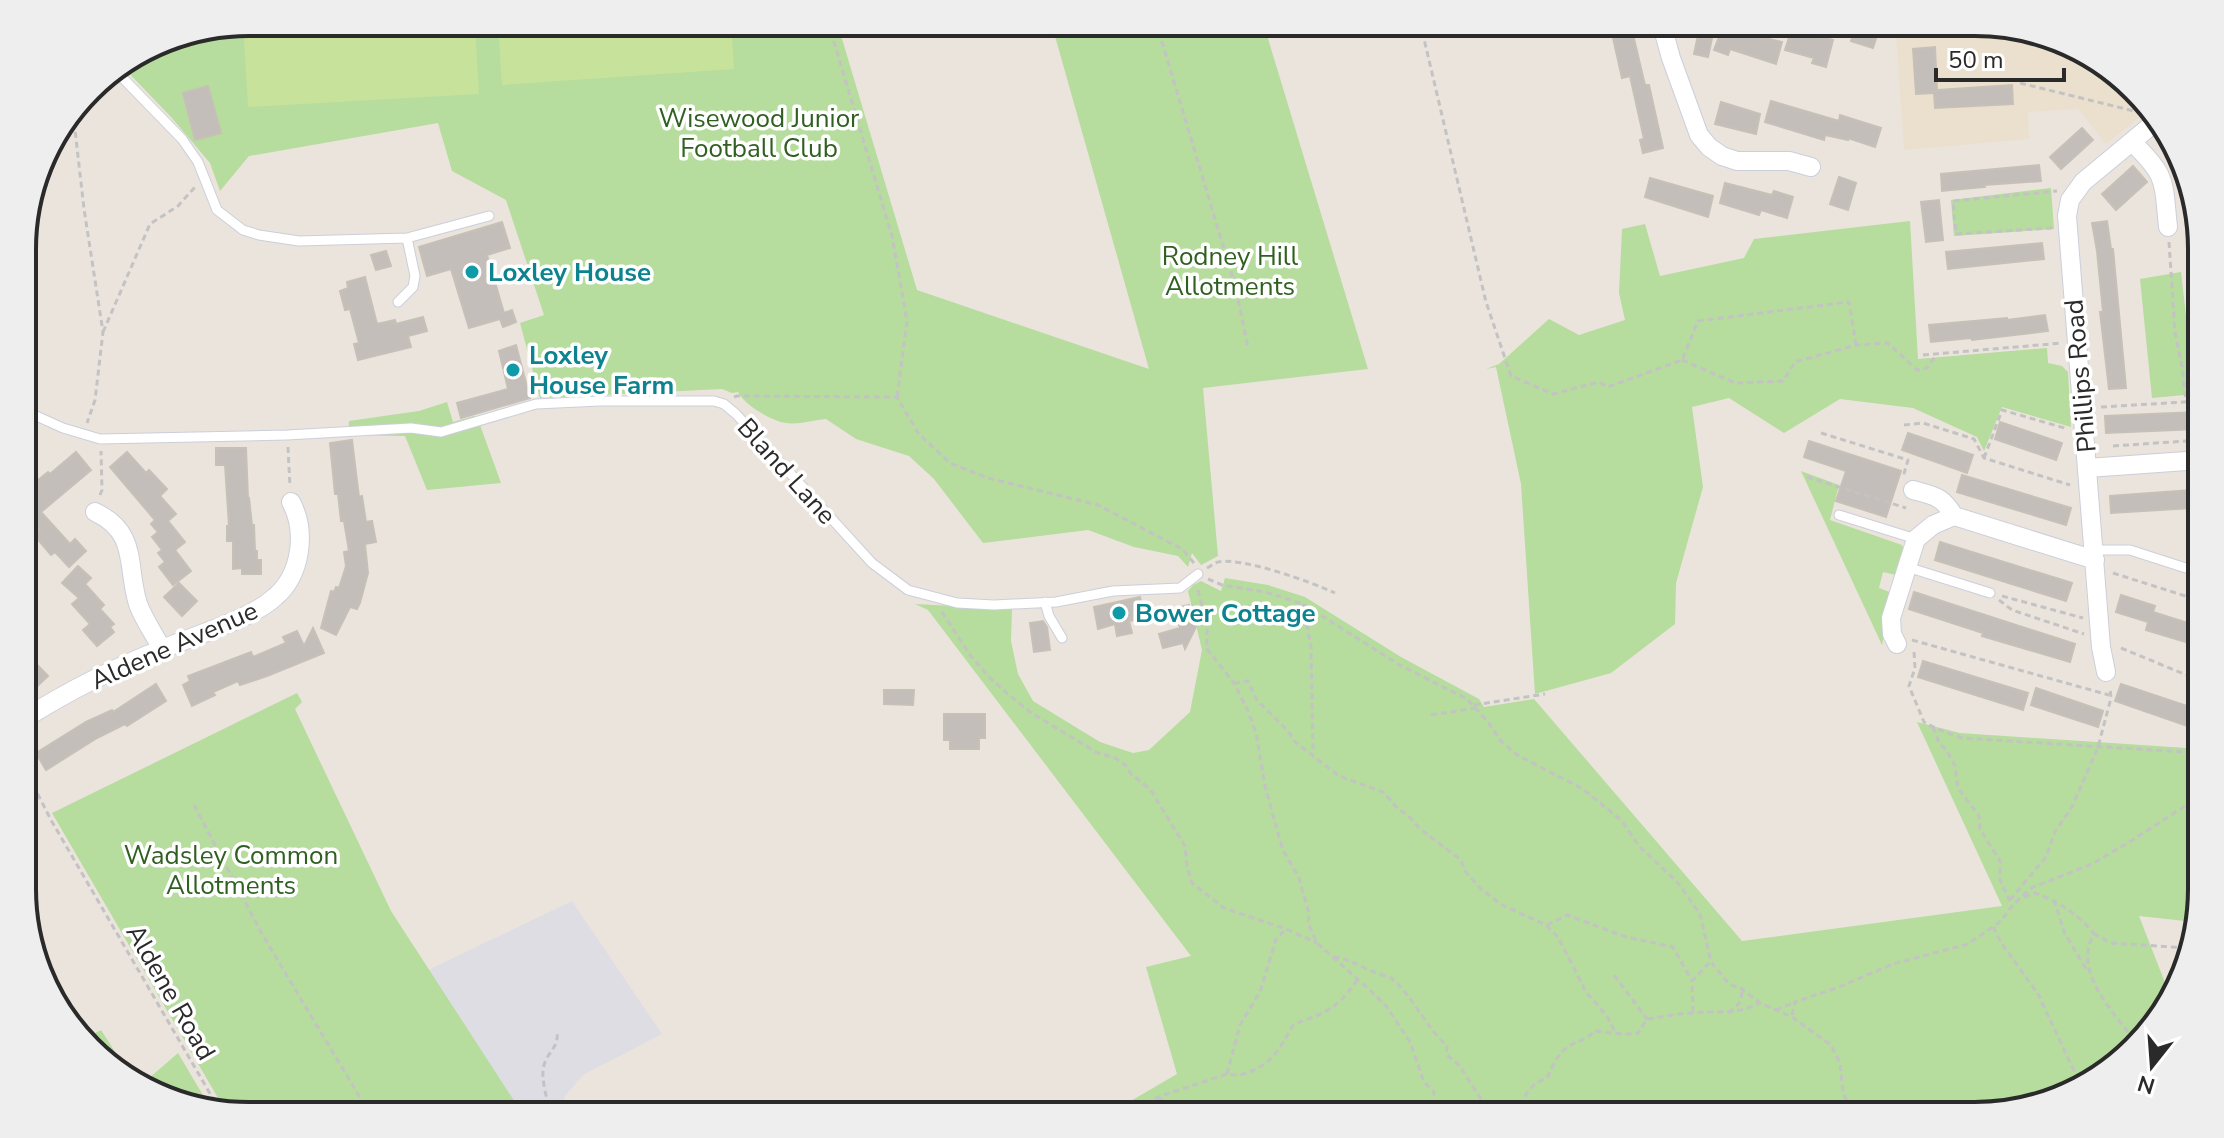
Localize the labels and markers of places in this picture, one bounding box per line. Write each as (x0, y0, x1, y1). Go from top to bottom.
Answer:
place label: Loxley House (488, 255, 651, 290)
marker: Loxley House (463, 263, 481, 281)
place label: Loxley House Farm (529, 338, 674, 403)
marker: Loxley House Farm (504, 361, 522, 379)
place label: Bower Cottage (1135, 596, 1316, 631)
marker: Bower Cottage (1110, 604, 1128, 622)

